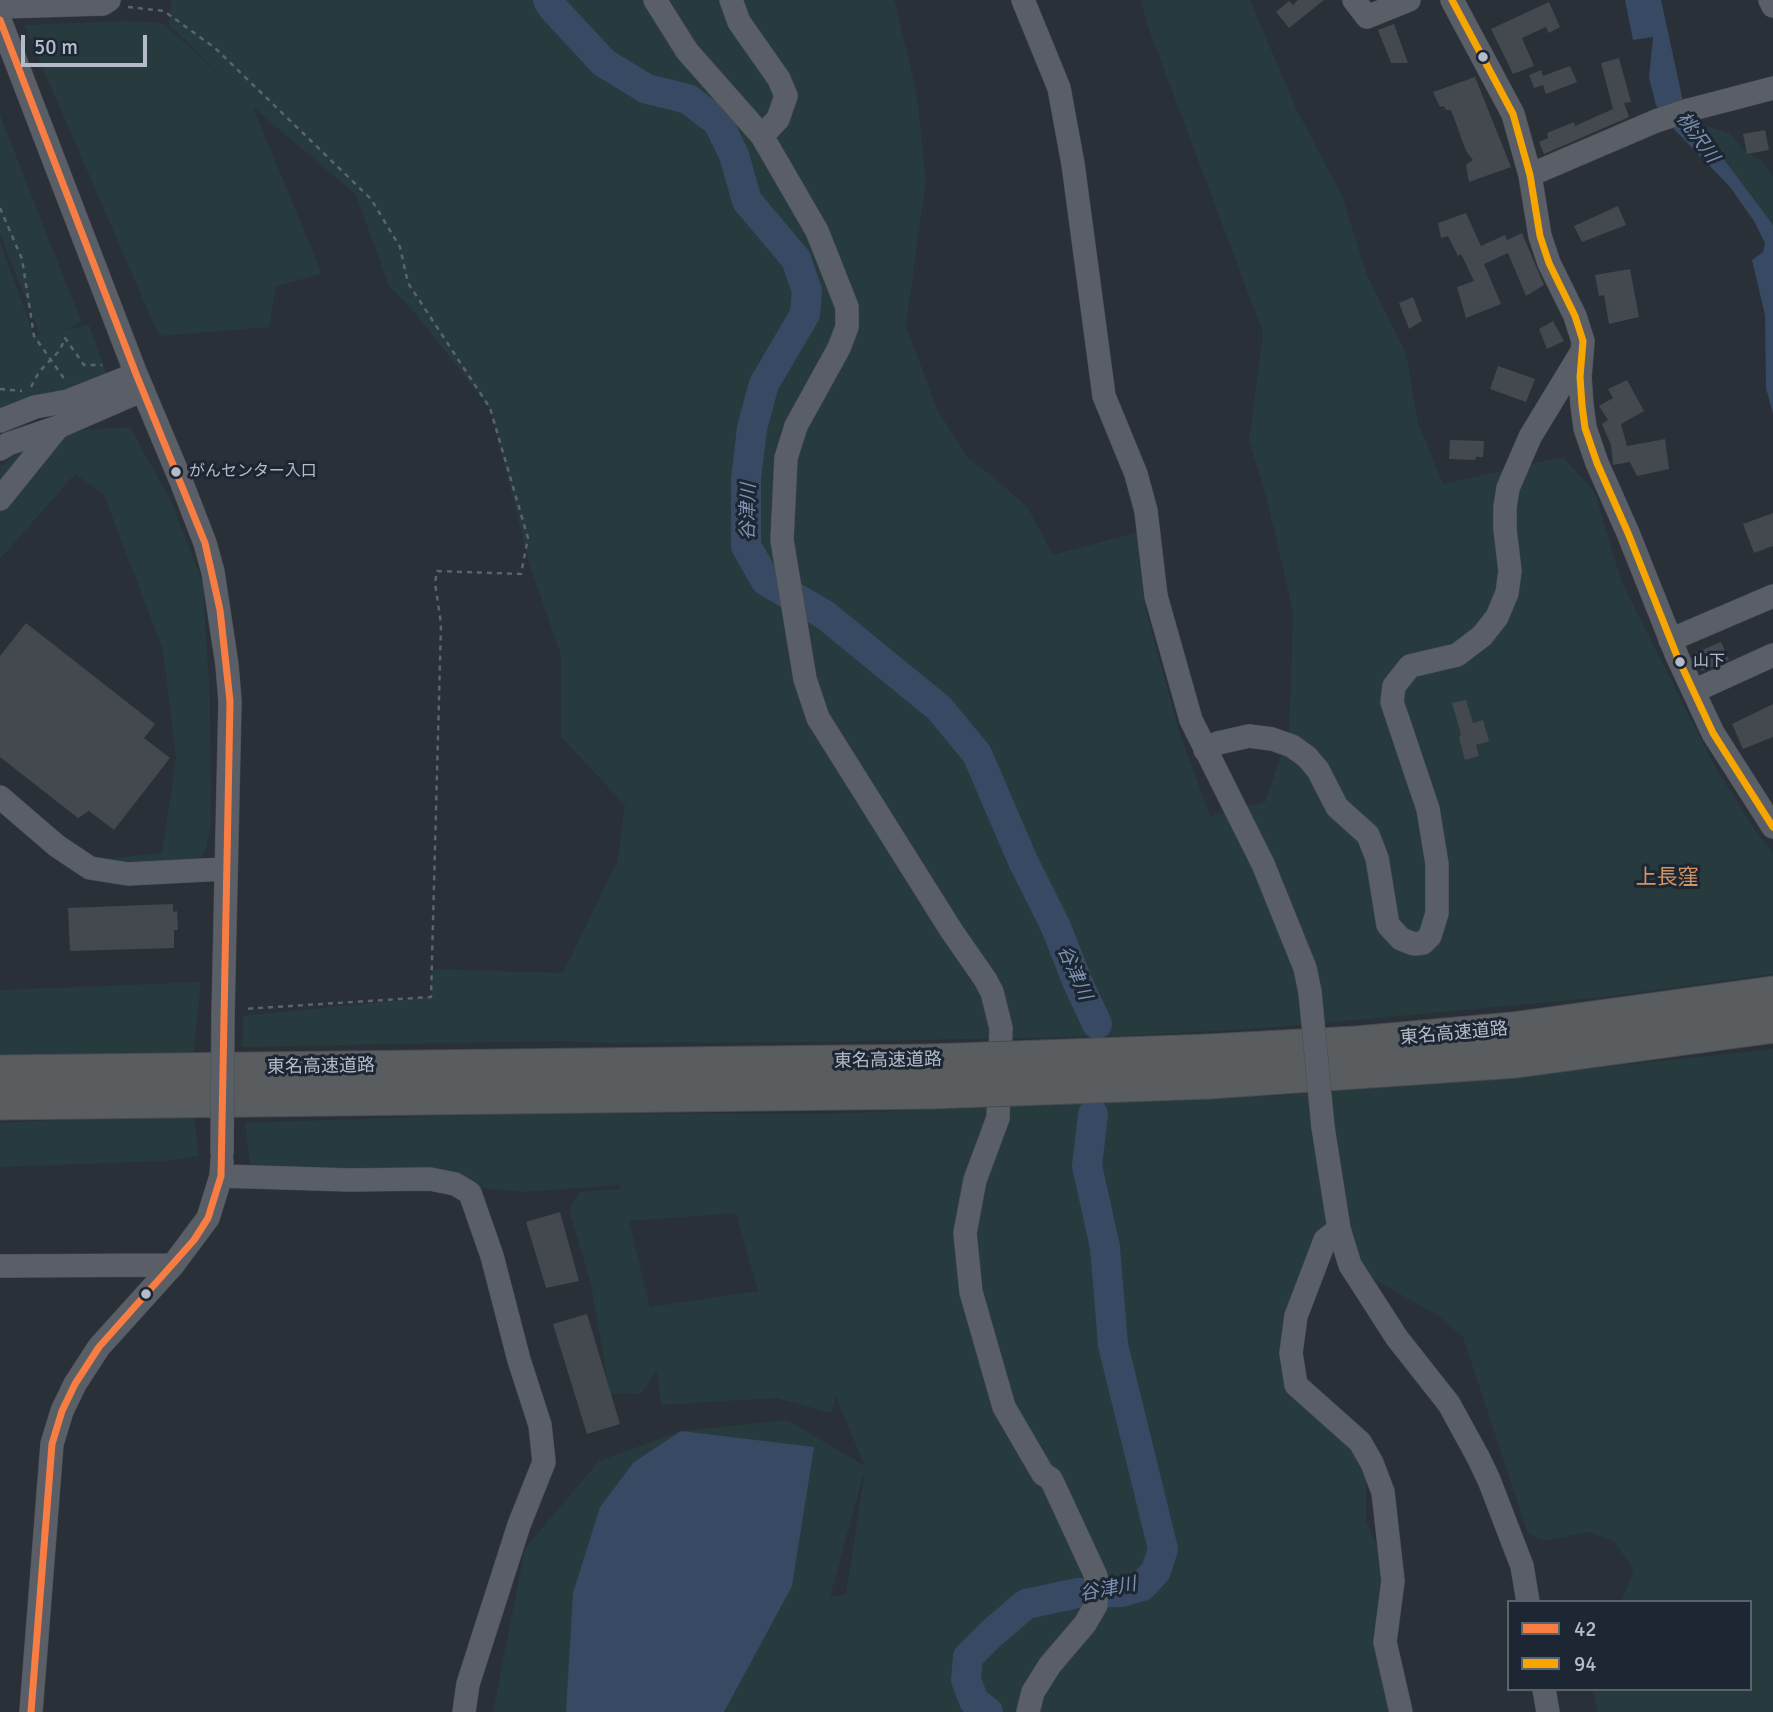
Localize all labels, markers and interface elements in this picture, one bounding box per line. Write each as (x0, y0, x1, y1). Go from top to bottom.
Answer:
scale bar (24, 21, 150, 65)
text: 50 m (34, 34, 78, 60)
unlabelled marker (1476, 50, 1490, 64)
water label: 桃沢川 (1671, 108, 1723, 168)
place label: がんセンター入口 (189, 462, 317, 482)
marker: がんセンター入口 (169, 465, 183, 479)
water label: 谷津川 (737, 483, 761, 541)
place label: 山下 (1693, 652, 1725, 672)
marker: 山下 (1673, 655, 1687, 669)
district label: 上長窪 (1636, 865, 1698, 891)
water label: 谷津川 (1052, 942, 1096, 1004)
street label: 東名高速道路 (1399, 1019, 1509, 1049)
street label: 東名高速道路 (834, 1049, 942, 1073)
street label: 東名高速道路 (267, 1055, 375, 1079)
unlabelled marker (139, 1287, 153, 1301)
water label: 谷津川 (1078, 1573, 1138, 1607)
legend (1507, 1600, 1752, 1691)
text: 42 (1574, 1616, 1597, 1642)
text: 94 (1574, 1651, 1597, 1677)

